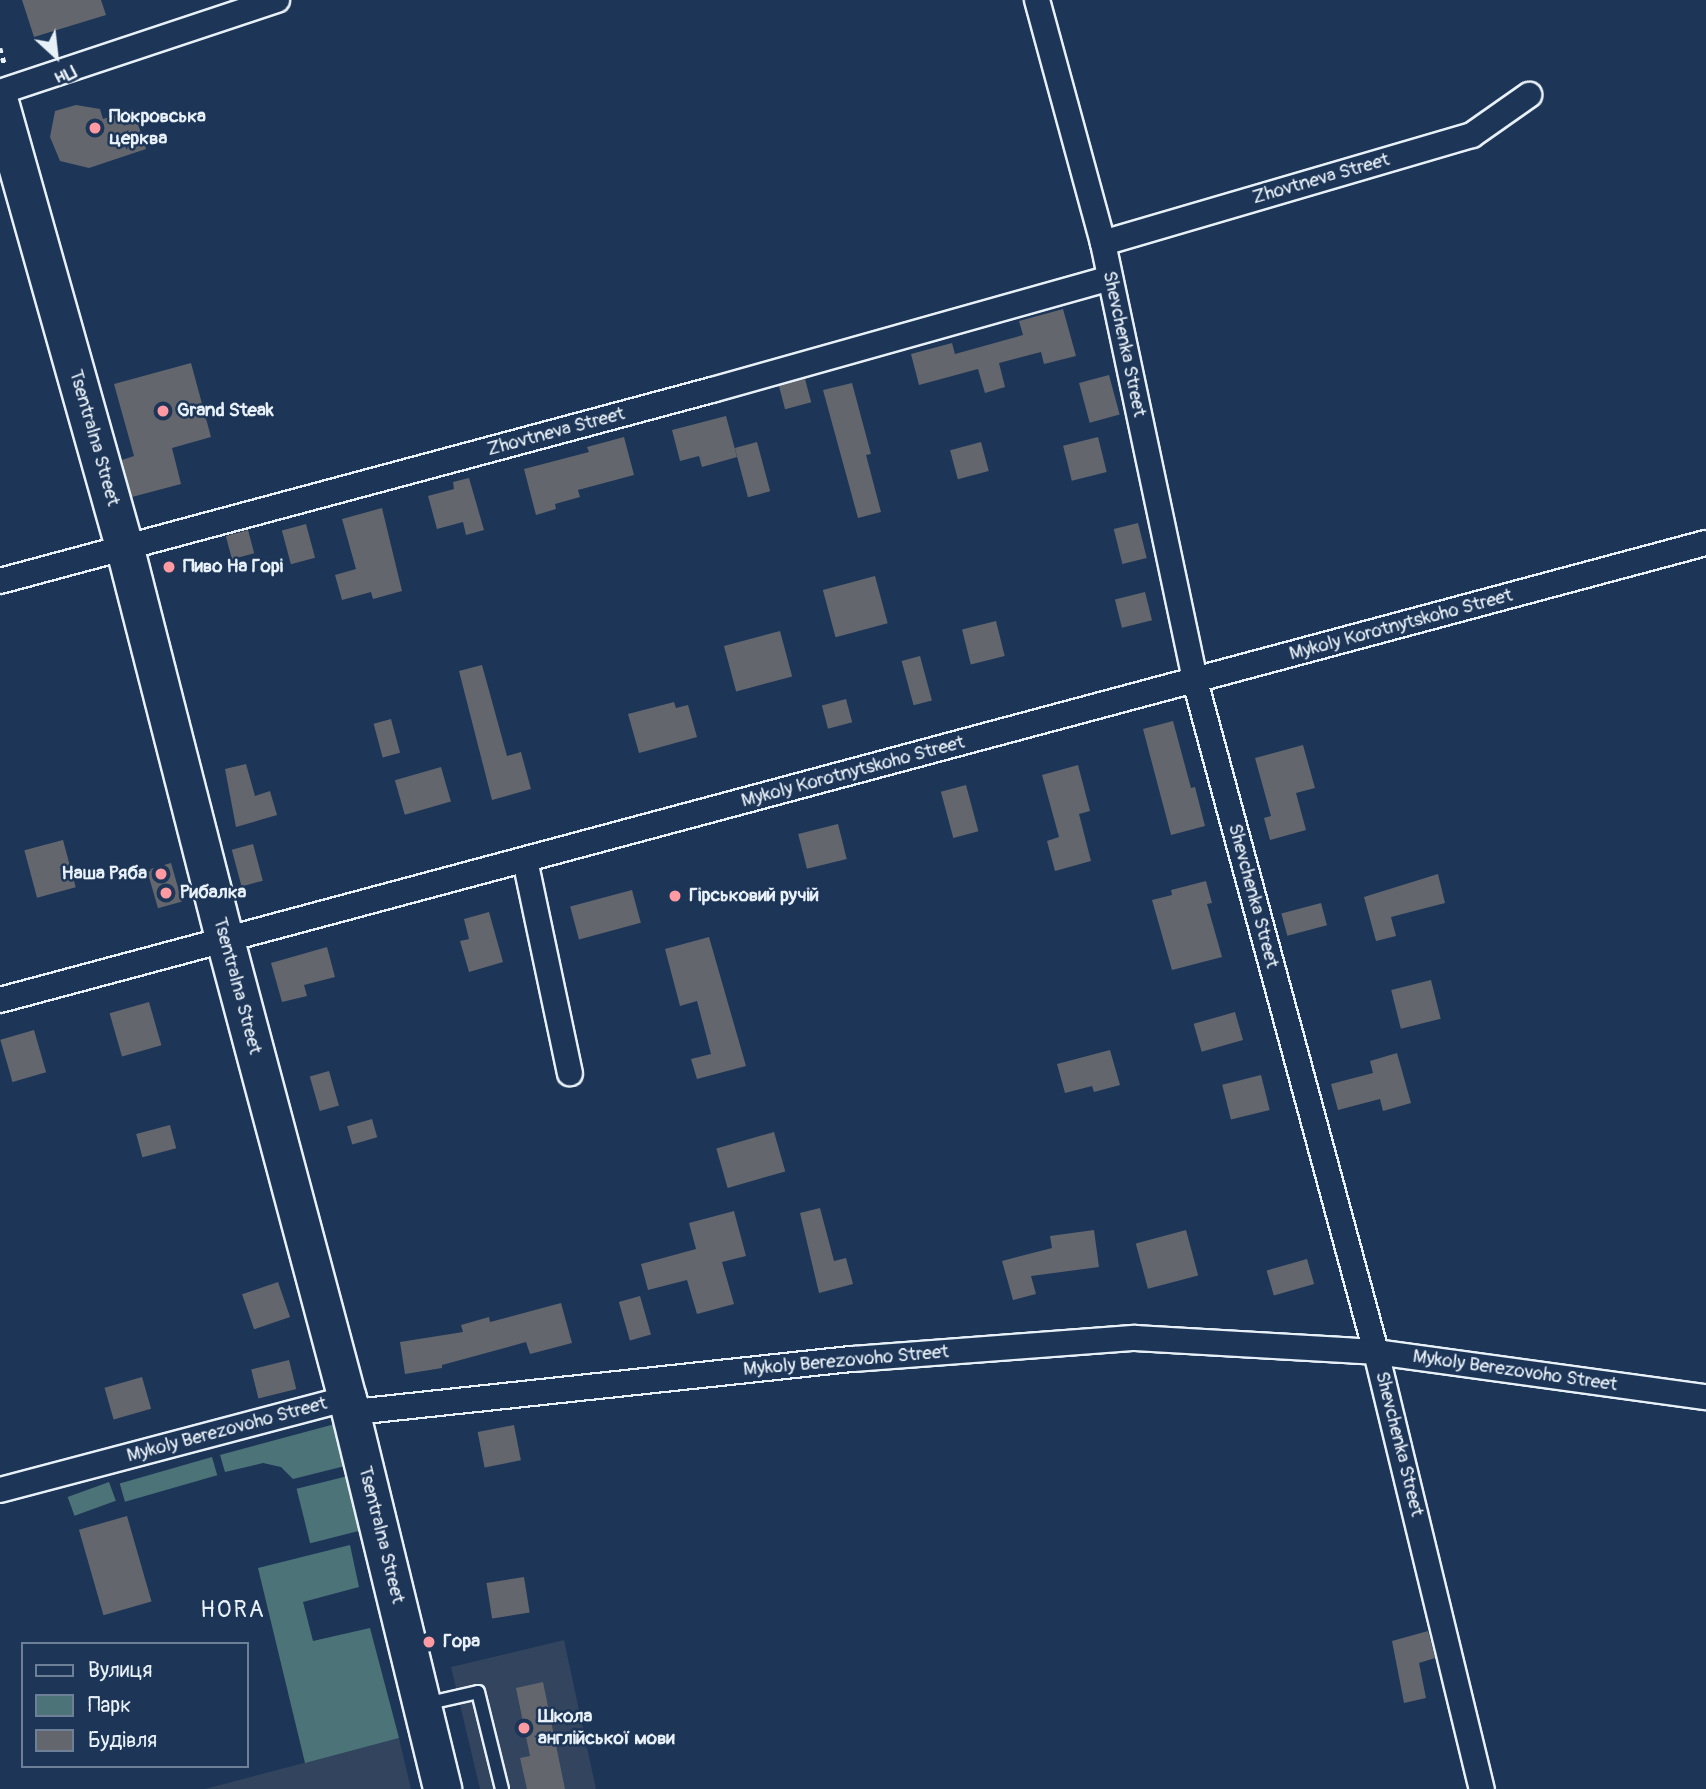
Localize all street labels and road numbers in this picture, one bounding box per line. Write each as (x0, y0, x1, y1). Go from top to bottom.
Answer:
street label: Zhovtneva Street (1250, 149, 1392, 209)
street label: Shevchenka Street (1097, 269, 1151, 419)
street label: Tsentralna Street (64, 367, 124, 509)
street label: Zhovtneva Street (485, 403, 627, 461)
street label: Mykoly Korotnytskoho Street (1287, 584, 1515, 666)
street label: Mykoly Korotnytskoho Street (739, 731, 967, 813)
street label: Shevchenka Street (1223, 821, 1283, 971)
street label: Tsentralna Street (208, 915, 266, 1057)
street label: Mykoly Berezovoho Street (742, 1341, 950, 1381)
street label: Mykoly Berezovoho Street (1411, 1345, 1619, 1397)
street label: Shevchenka Street (1370, 1369, 1428, 1519)
street label: Mykoly Berezovoho Street (124, 1392, 330, 1468)
street label: Tsentralna Street (353, 1464, 409, 1606)

